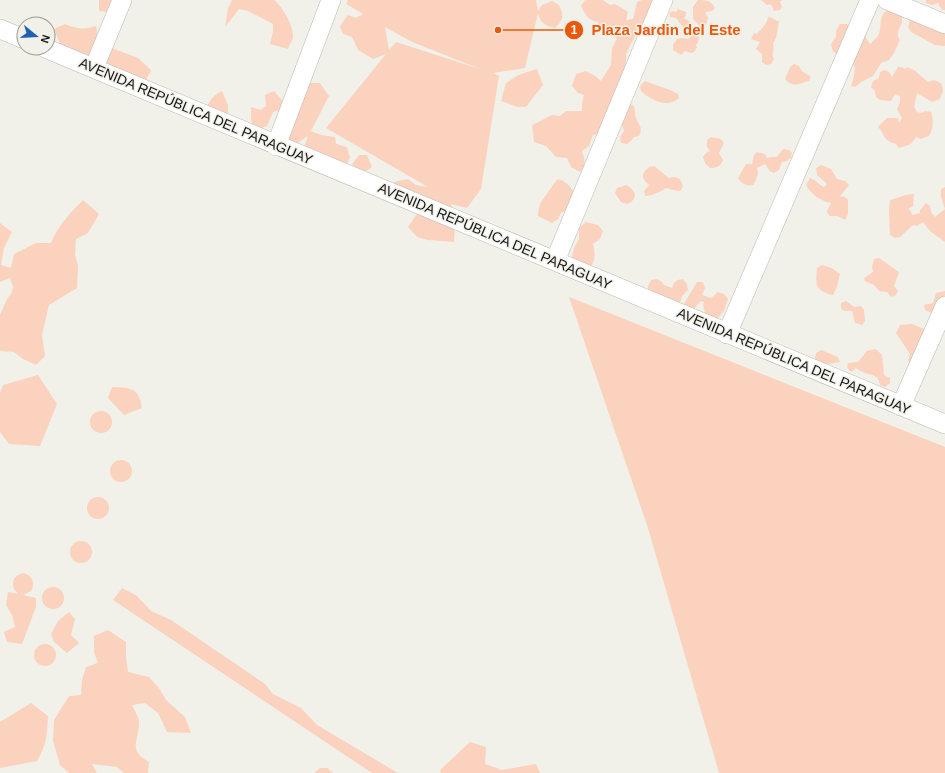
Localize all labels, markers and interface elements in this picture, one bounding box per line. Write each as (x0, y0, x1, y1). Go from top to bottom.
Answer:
north arrow (16, 16, 56, 56)
callout: Plaza Jardin del Este (564, 16, 749, 43)
text: Plaza Jardin del Este (591, 21, 741, 38)
text: 1 (571, 23, 578, 37)
text: N (39, 33, 52, 45)
street label: AVENIDA REPÚBLICA DEL PARAGUAY (77, 54, 316, 168)
street label: AVENIDA REPÚBLICA DEL PARAGUAY (376, 179, 615, 293)
street label: AVENIDA REPÚBLICA DEL PARAGUAY (675, 304, 914, 418)

